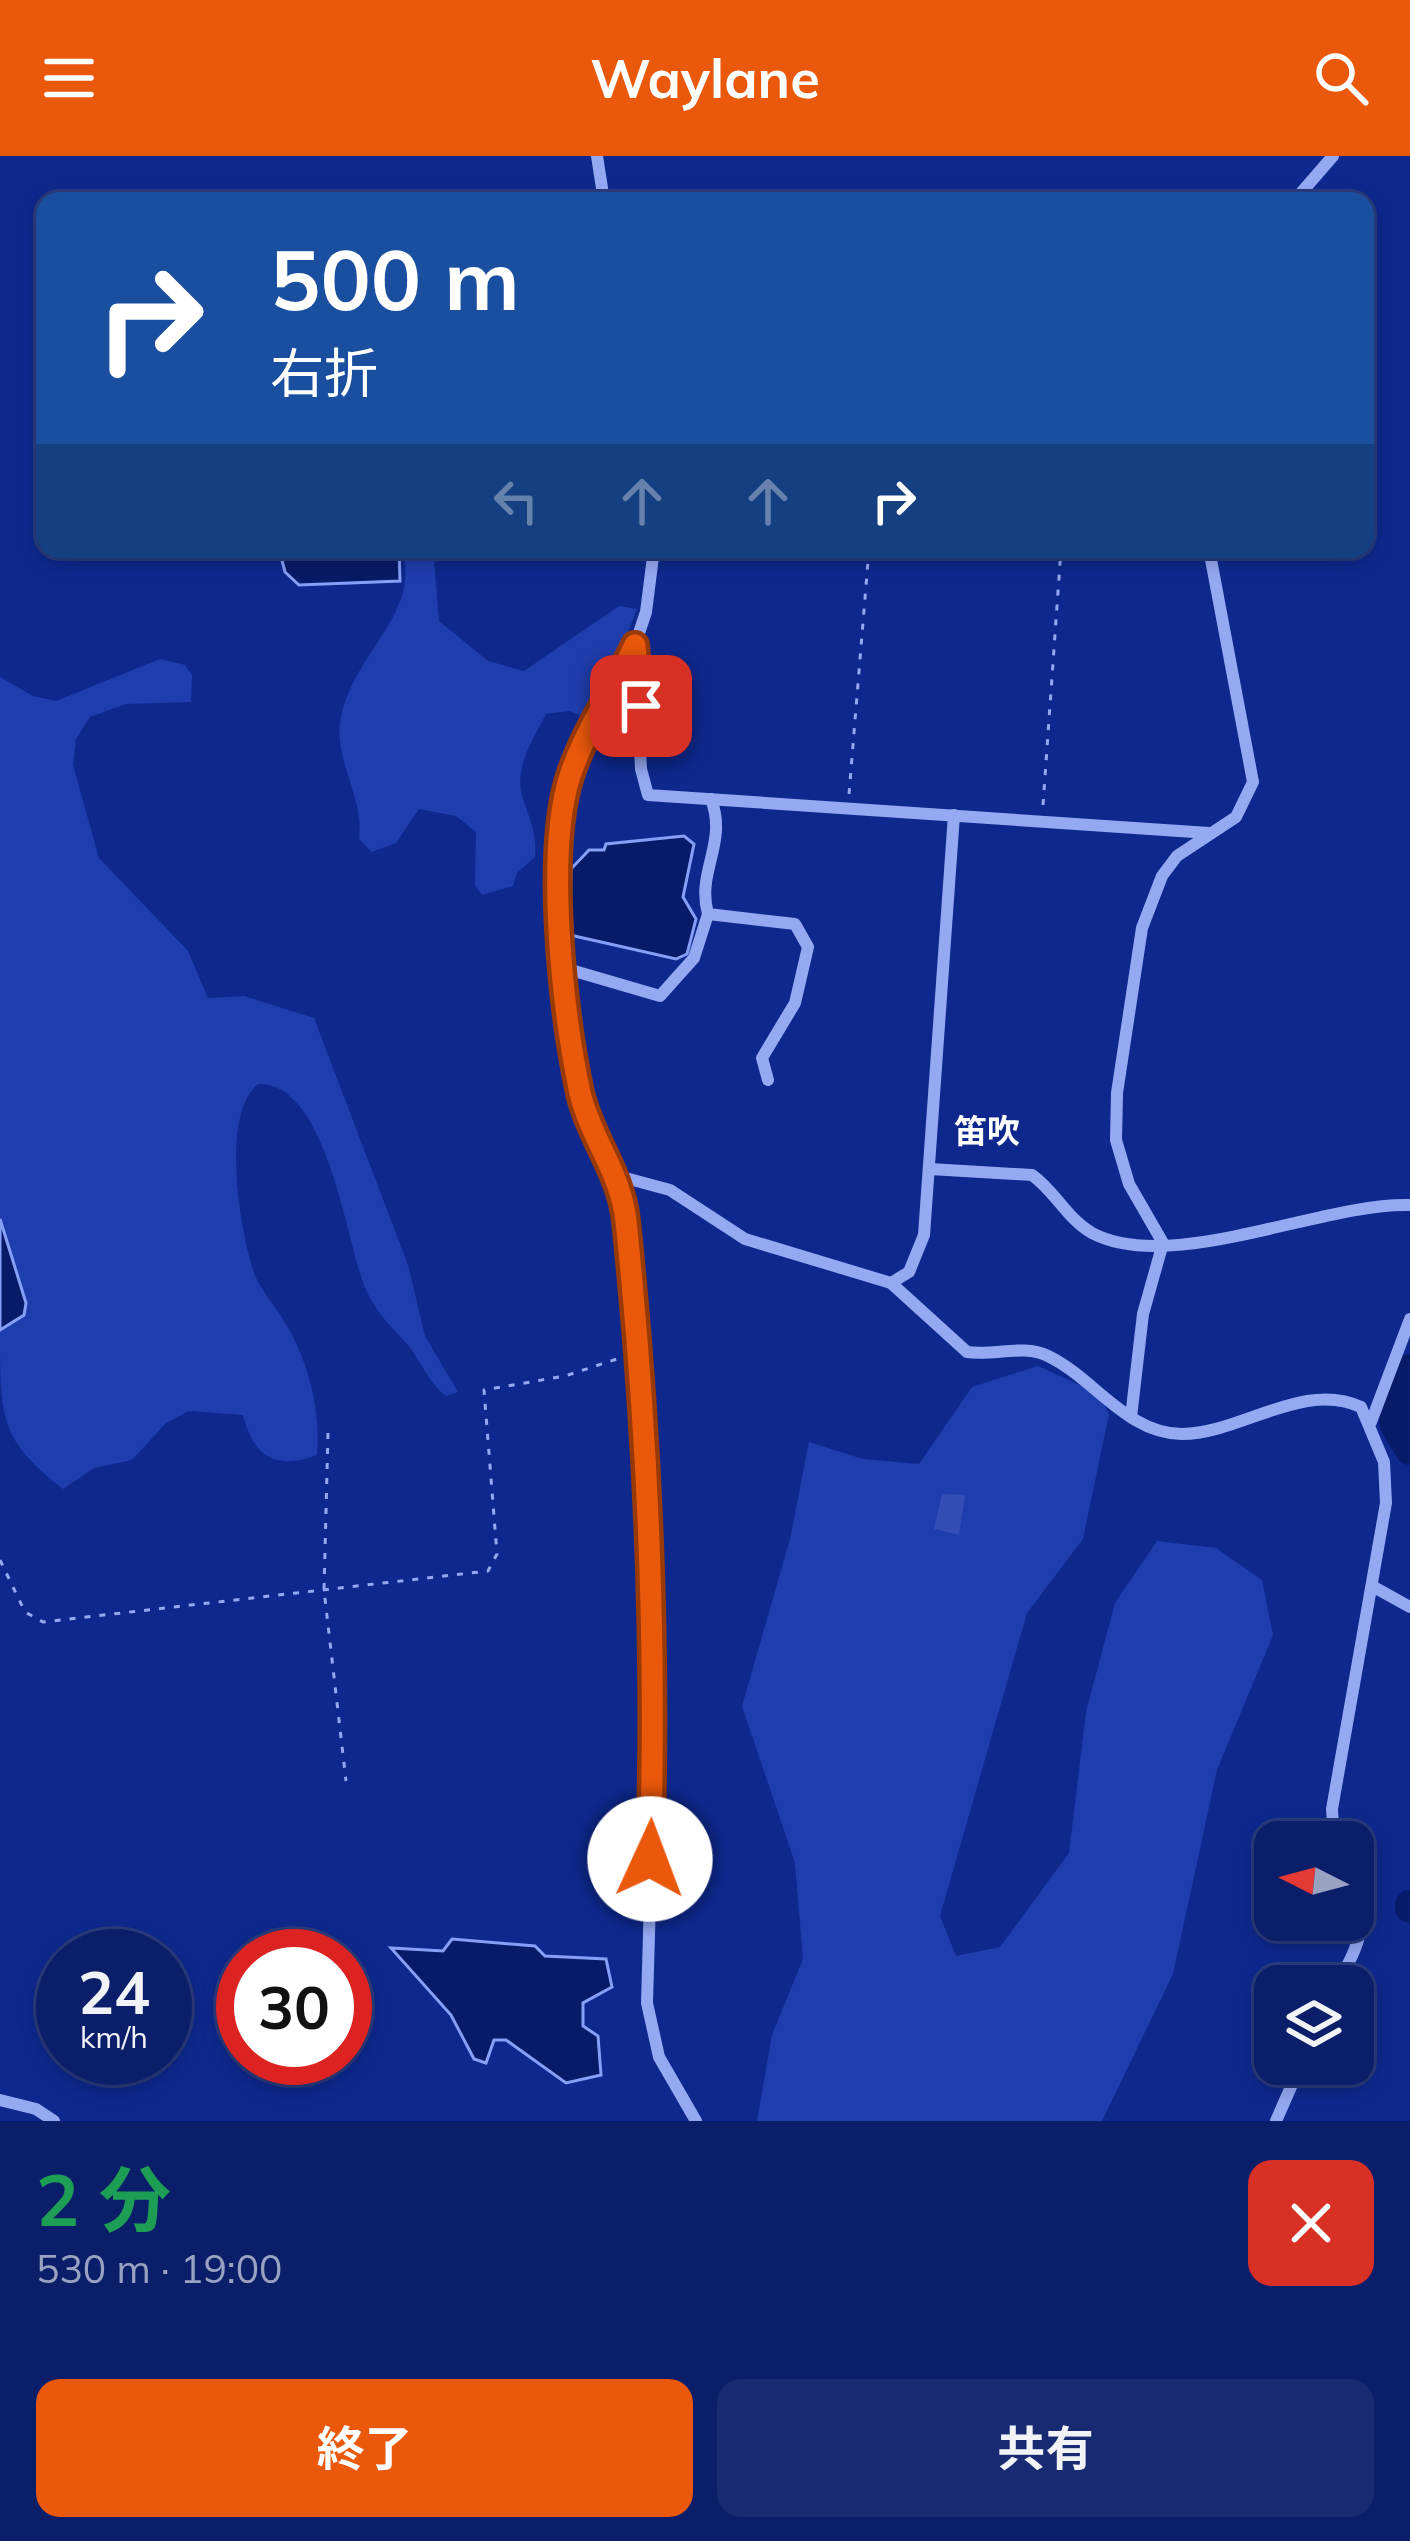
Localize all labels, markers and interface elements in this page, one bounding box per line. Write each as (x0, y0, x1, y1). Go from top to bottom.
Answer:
text: Waylane (590, 44, 820, 112)
icon: menu (36, 45, 102, 111)
icon: search (1308, 45, 1374, 111)
text: 500 m (270, 226, 520, 331)
icon: right (72, 240, 228, 396)
text: 右折 (270, 339, 378, 407)
icon: left (483, 468, 549, 534)
icon: ahead (609, 468, 675, 534)
icon: ahead (735, 468, 801, 534)
icon: right (861, 468, 927, 534)
pin (590, 655, 692, 757)
icon: arrive (608, 673, 674, 739)
district label: 笛吹 (954, 1110, 1020, 1151)
position arrow (587, 1796, 713, 1922)
north arrow (1254, 1821, 1374, 1941)
map controls (1254, 1821, 1374, 2085)
speed limit sign: 30 (216, 1929, 372, 2085)
text: 24 (78, 1954, 150, 2029)
button: layers (1254, 1965, 1374, 2085)
text: km/h (80, 2018, 148, 2056)
text: 2 分 (36, 2154, 171, 2244)
button: close (1248, 2160, 1374, 2286)
text: 530 m · 19:00 (36, 2244, 282, 2293)
button: 終了 (36, 2379, 693, 2517)
button: 共有 (717, 2379, 1374, 2517)

